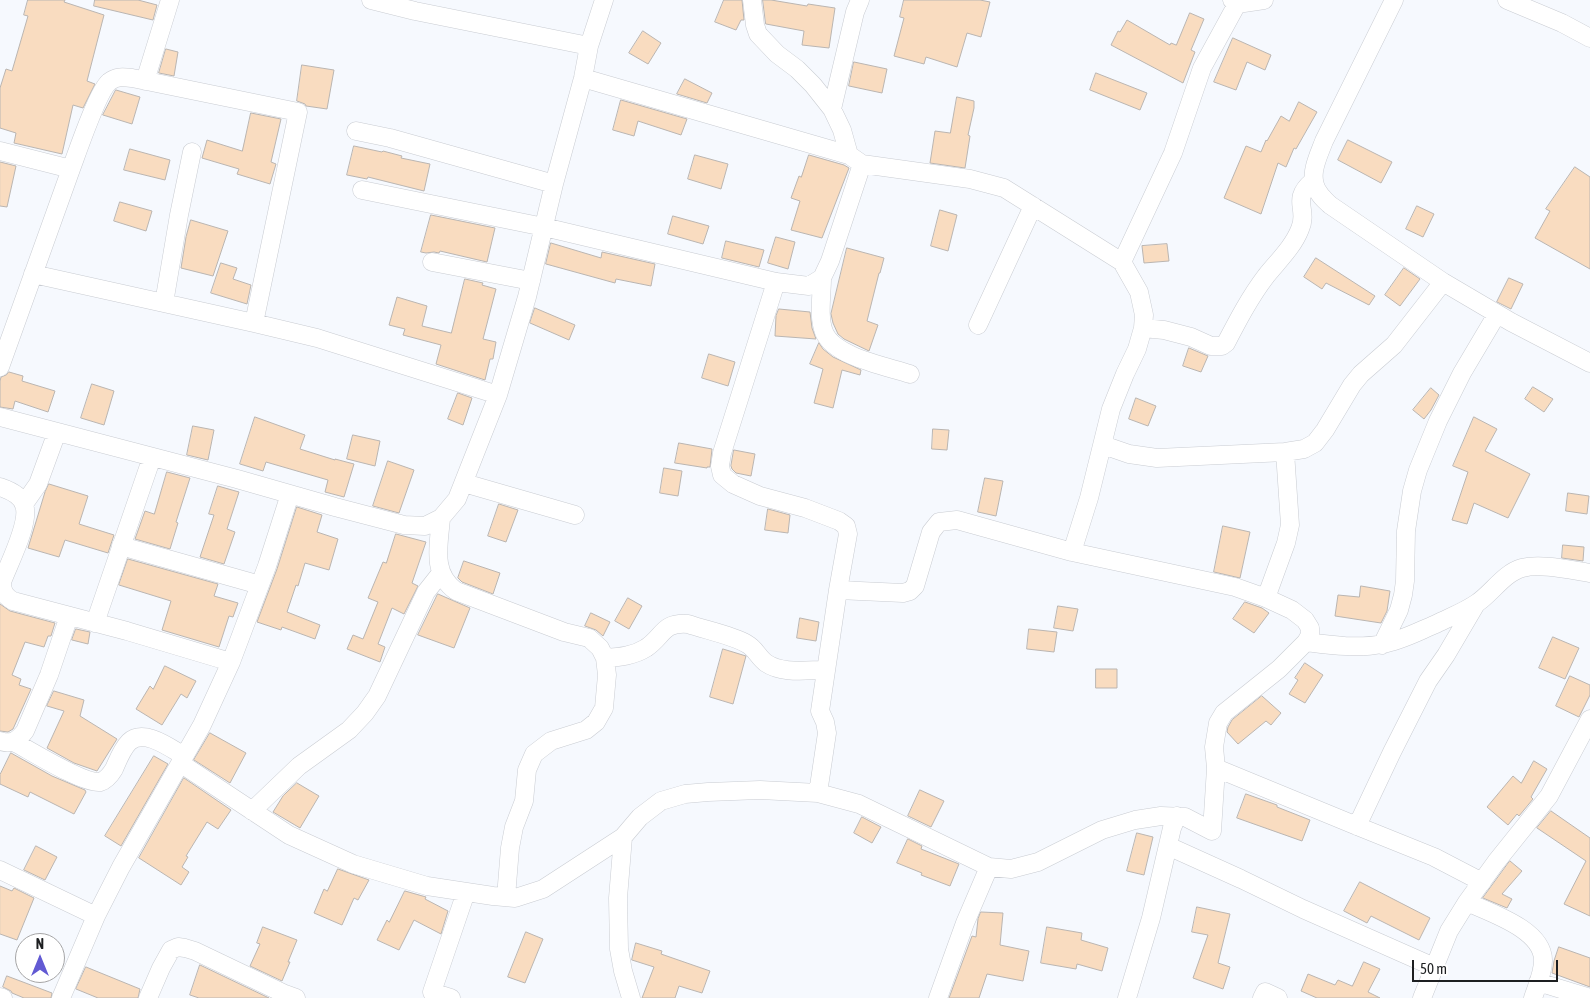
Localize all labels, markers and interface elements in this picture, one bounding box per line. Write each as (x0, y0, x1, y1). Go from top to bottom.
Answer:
north arrow (15, 933, 65, 983)
text: N (36, 936, 44, 952)
scale bar (1415, 950, 1561, 982)
text: 50 m (1420, 960, 1447, 977)

